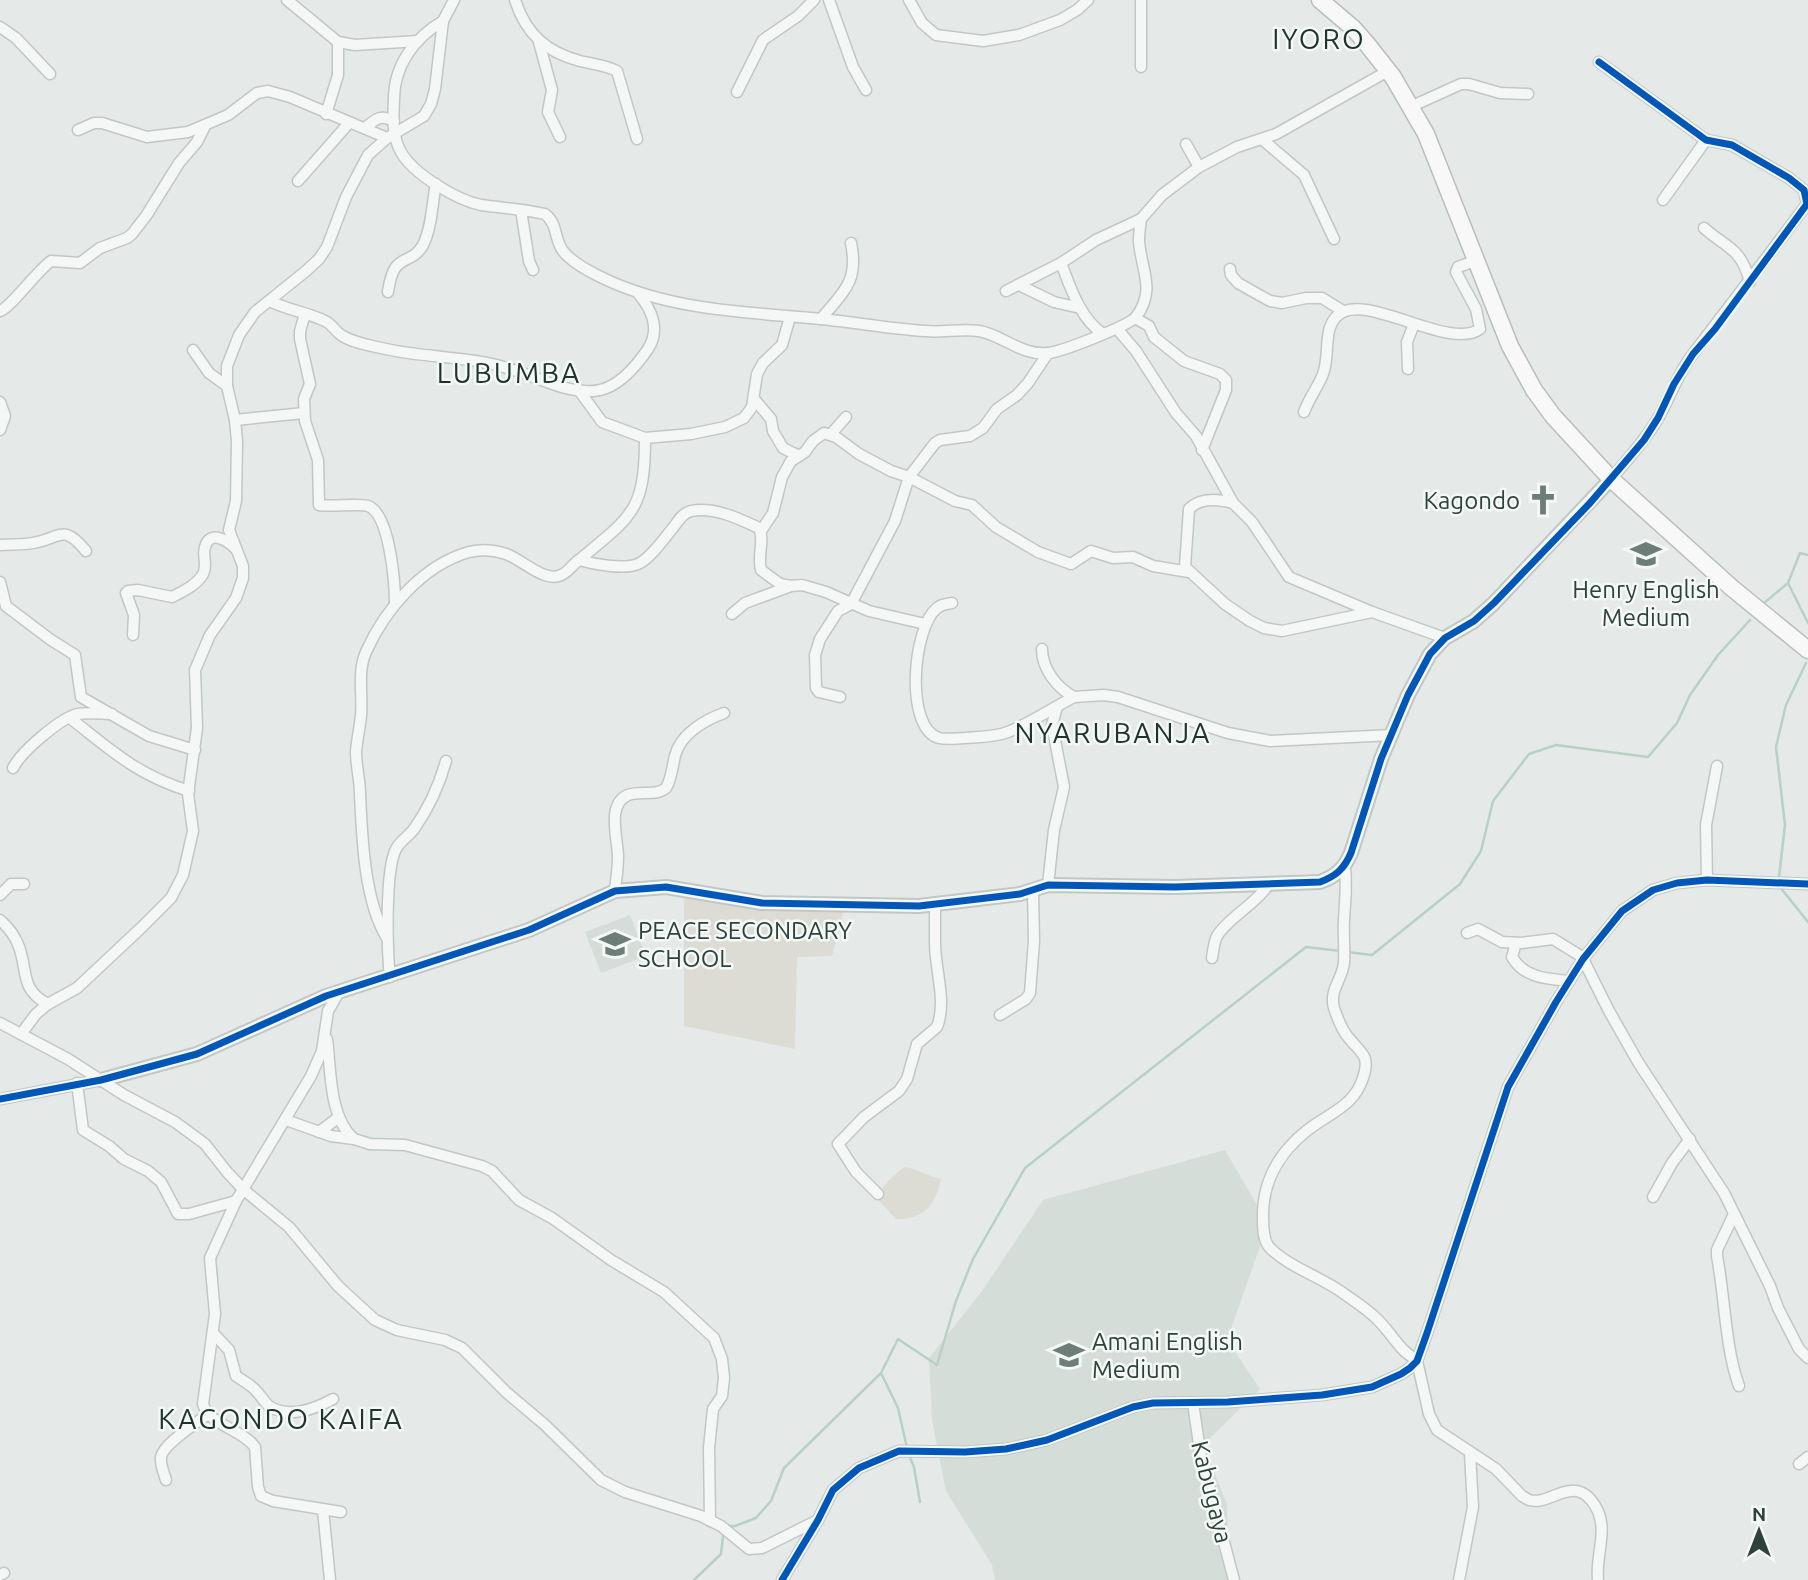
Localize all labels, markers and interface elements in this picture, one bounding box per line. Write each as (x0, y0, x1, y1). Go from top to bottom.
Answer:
district label: IYORO (1272, 23, 1366, 54)
district label: LUBUMBA (437, 357, 581, 388)
church icon: Kagondo (1526, 483, 1560, 517)
place label: Kagondo (1423, 487, 1520, 514)
school or university icon: Henry English Medium (1629, 537, 1663, 571)
place label: Henry English Medium (1572, 576, 1720, 631)
district label: NYARUBANJA (1015, 717, 1211, 748)
place label: PEACE SECONDARY SCHOOL (638, 917, 852, 972)
school or university icon: PEACE SECONDARY SCHOOL (598, 927, 632, 961)
place label: Amani English Medium (1092, 1328, 1243, 1383)
school or university icon: Amani English Medium (1052, 1338, 1086, 1372)
district label: KAGONDO KAIFA (158, 1403, 404, 1434)
street label: Kabugaya (1186, 1438, 1238, 1546)
north arrow (1724, 1496, 1794, 1566)
text: N (1752, 1503, 1766, 1525)

